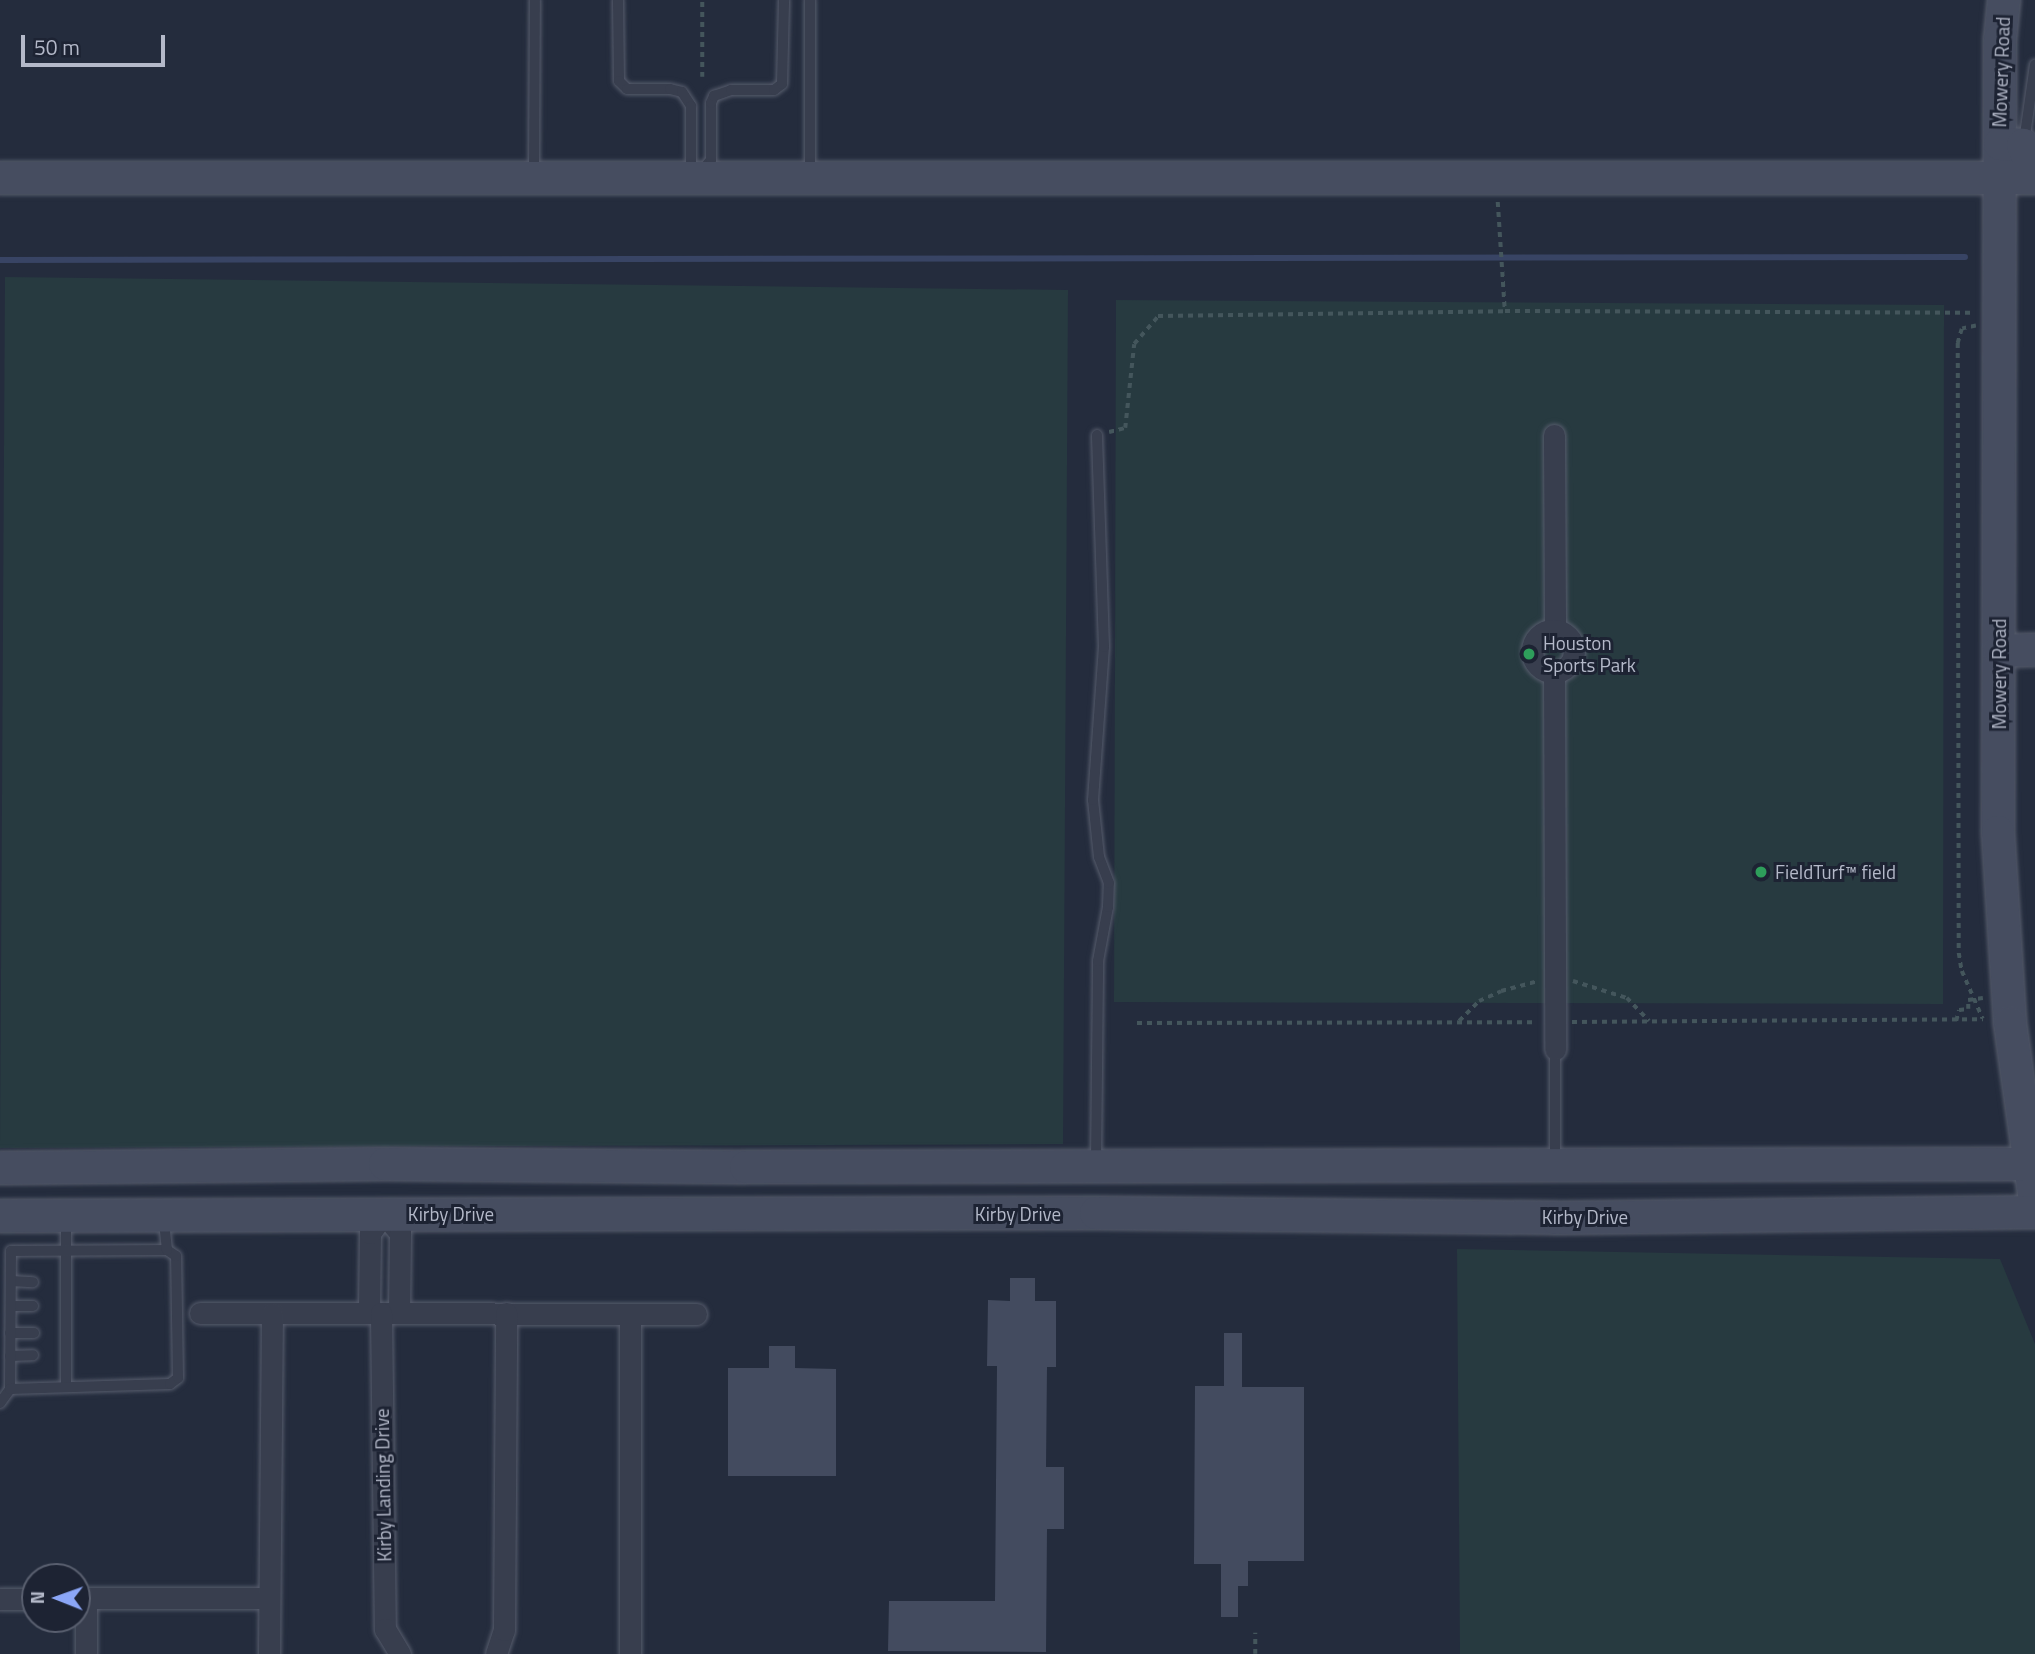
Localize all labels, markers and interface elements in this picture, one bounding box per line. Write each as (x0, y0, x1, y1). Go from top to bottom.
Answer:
street label: Mowery Road (1988, 16, 2014, 128)
scale bar (24, 21, 168, 65)
text: 50 m (34, 31, 80, 63)
street label: Mowery Road (1988, 619, 2010, 729)
place label: Houston Sports Park (1543, 632, 1636, 676)
marker: Houston Sports Park (1521, 646, 1537, 662)
place label: FieldTurf™ field (1775, 861, 1896, 883)
marker: FieldTurf™ field (1753, 864, 1769, 880)
street label: Kirby Drive (408, 1203, 494, 1225)
street label: Kirby Drive (975, 1203, 1061, 1225)
street label: Kirby Drive (1542, 1206, 1628, 1228)
street label: Kirby Landing Drive (370, 1408, 396, 1562)
north arrow (21, 1563, 91, 1633)
text: N (22, 1591, 51, 1605)

